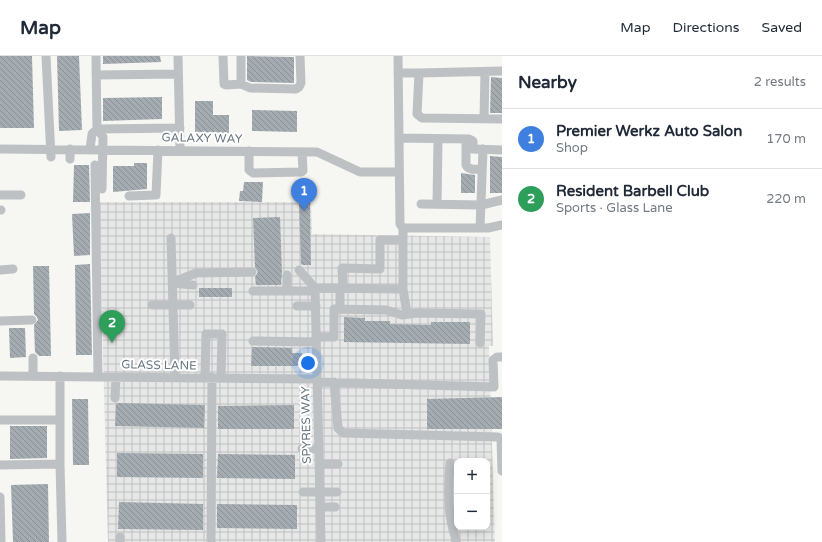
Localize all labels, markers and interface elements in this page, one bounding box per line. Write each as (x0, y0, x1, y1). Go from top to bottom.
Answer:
text: Map (20, 17, 61, 39)
text: Map (620, 19, 651, 36)
text: Directions (673, 19, 740, 36)
text: Saved (762, 19, 802, 36)
text: Nearby (518, 72, 577, 93)
text: 2 results (754, 74, 806, 90)
text: Premier Werkz Auto Salon (556, 122, 742, 140)
street label: GALAXY WAY (161, 130, 243, 146)
text: 1 (527, 131, 535, 147)
text: 170 m (766, 131, 806, 147)
text: Shop (556, 140, 588, 156)
pin: 1 (291, 178, 317, 211)
text: Resident Barbell Club (556, 182, 709, 200)
text: 2 (527, 191, 535, 207)
text: 220 m (766, 191, 806, 207)
text: Sports · Glass Lane (556, 200, 673, 216)
pin: 2 (99, 310, 125, 343)
your location (298, 353, 318, 373)
street label: GLASS LANE (121, 357, 197, 373)
street label: SPYRES WAY (298, 386, 314, 464)
map controls (454, 458, 490, 530)
button: + (454, 458, 490, 494)
button: − (454, 494, 490, 530)

